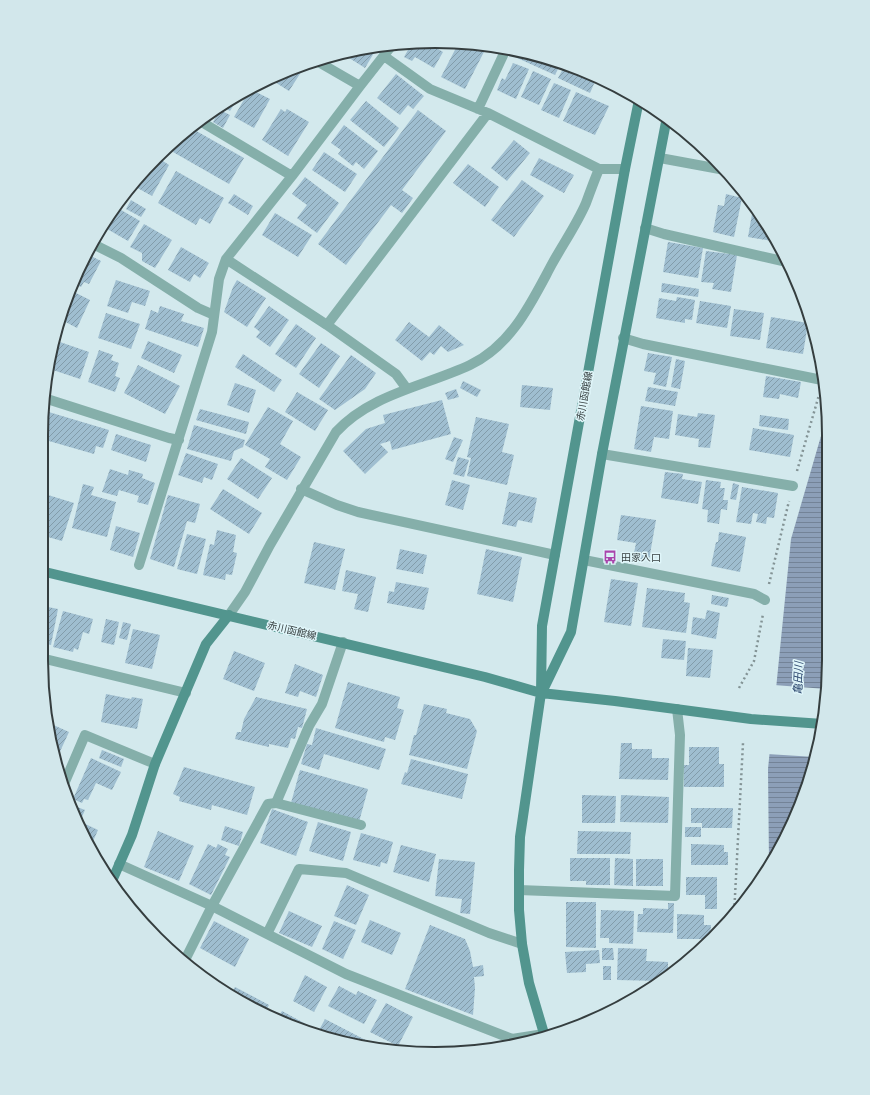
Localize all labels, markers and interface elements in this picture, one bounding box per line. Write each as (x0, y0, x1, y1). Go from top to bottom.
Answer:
street label: 赤川函館線 (574, 370, 595, 422)
bus stop icon: 田家入口 (602, 549, 618, 565)
place label: 田家入口 (621, 551, 661, 564)
street label: 赤川函館線 (266, 619, 318, 642)
water label: 亀田川 (790, 660, 806, 695)

